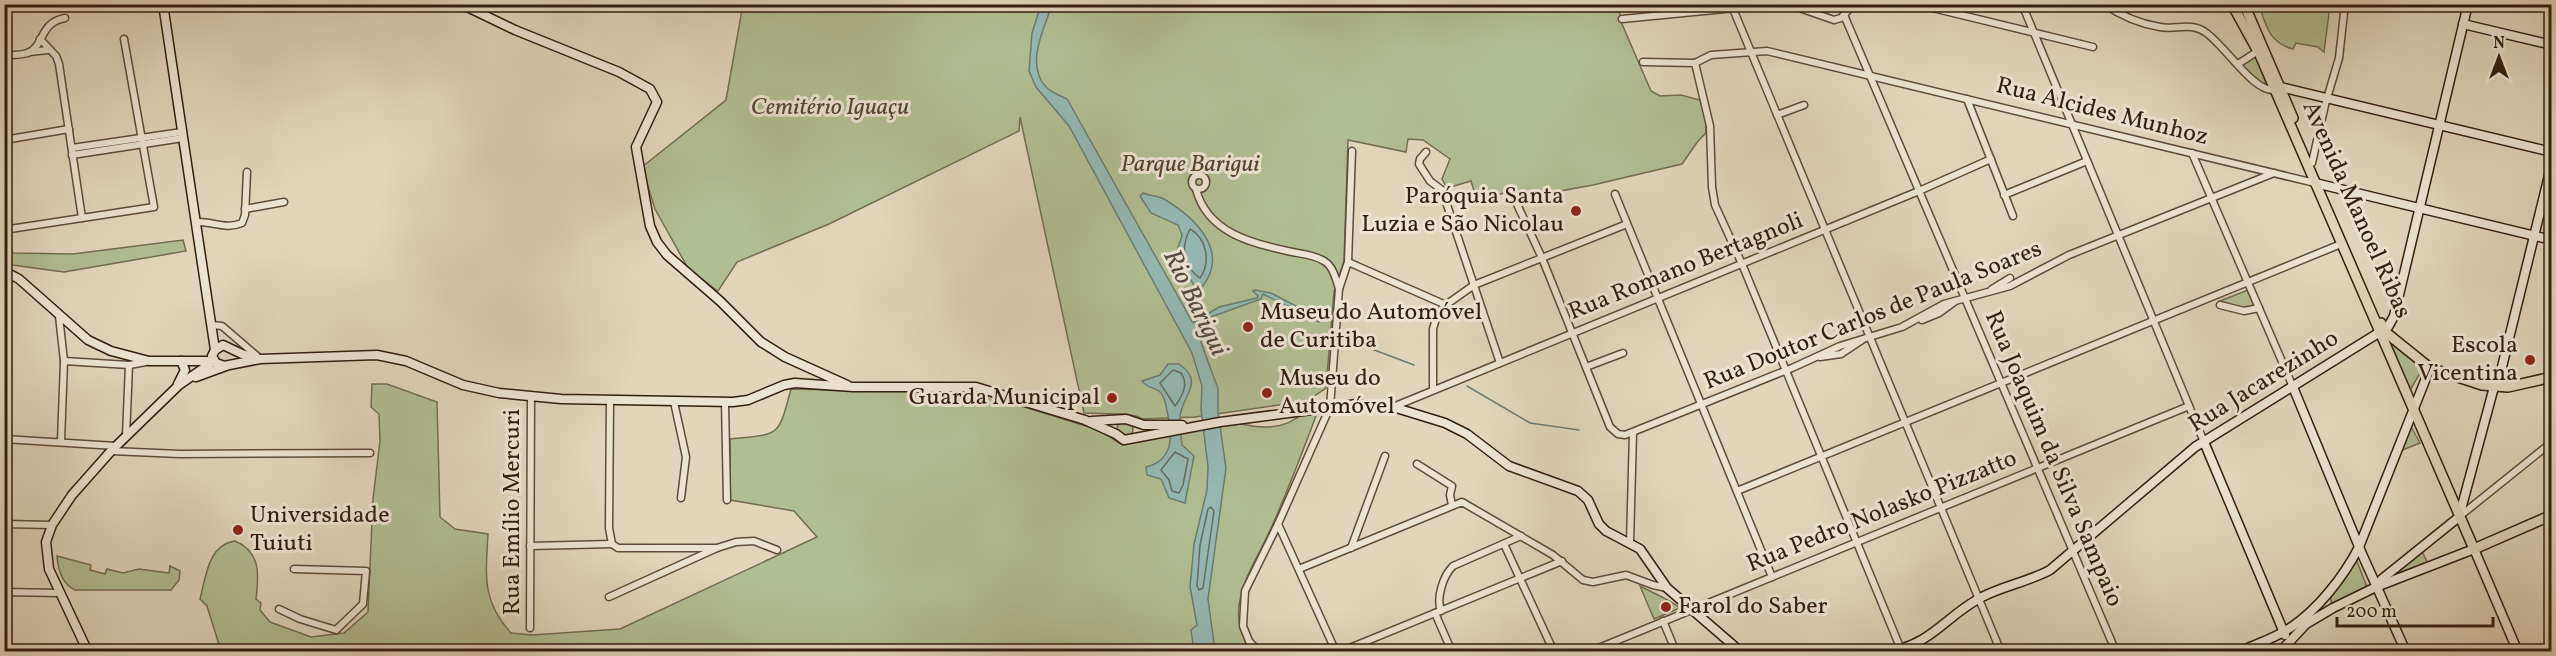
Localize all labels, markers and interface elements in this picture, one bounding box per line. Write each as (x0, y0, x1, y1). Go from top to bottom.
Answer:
north arrow (2469, 27, 2529, 87)
text: N (2493, 33, 2505, 55)
street label: Rua Alcides Munhoz (1992, 69, 2212, 155)
park label: Cemitério Iguaçu (751, 91, 909, 125)
street label: Avenida Manoel Ribas (2293, 96, 2419, 324)
park label: Parque Barigui (1121, 148, 1261, 182)
place label: Paróquia Santa Luzia e São Nicolau (1361, 180, 1564, 242)
street label: Rua Romano Bertagnoli (1563, 204, 1809, 330)
marker: Paróquia Santa Luzia e São Nicolau (1569, 204, 1583, 218)
street label: Rua Doutor Carlos de Paula Soares (1699, 232, 2047, 400)
water label: Rio Barigui (1154, 244, 1237, 363)
place label: Museu do Automóvel de Curitiba (1260, 296, 1482, 358)
street label: Rua Joaquim da Silva Sampaio (1975, 306, 2131, 612)
marker: Museu do Automóvel de Curitiba (1241, 320, 1255, 334)
street label: Rua Jacarezinho (2182, 322, 2346, 442)
place label: Escola Vicentina (2417, 329, 2518, 391)
marker: Escola Vicentina (2523, 353, 2537, 367)
place label: Museu do Automóvel (1279, 362, 1395, 424)
place label: Guarda Municipal (909, 381, 1100, 415)
marker: Museu do Automóvel (1260, 386, 1274, 400)
marker: Guarda Municipal (1105, 391, 1119, 405)
street label: Rua Emílio Mercuri (496, 409, 530, 615)
street label: Rua Pedro Nolasko Pizzatto (1742, 442, 2022, 582)
place label: Universidade Tuiuti (250, 499, 390, 561)
marker: Universidade Tuiuti (231, 523, 245, 537)
place label: Farol do Saber (1678, 590, 1828, 624)
scale bar (2337, 590, 2493, 628)
marker: Farol do Saber (1659, 600, 1673, 614)
text: 200 m (2346, 600, 2397, 625)

